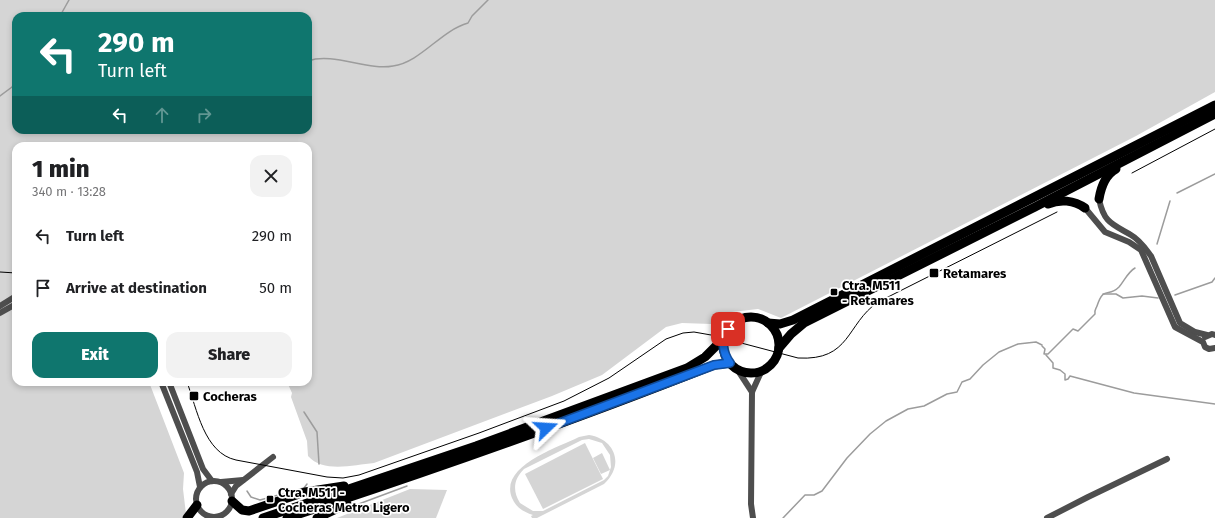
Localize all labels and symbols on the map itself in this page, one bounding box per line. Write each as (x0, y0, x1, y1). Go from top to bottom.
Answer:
place label: Retamares (943, 266, 1007, 281)
marker: Retamares (928, 267, 940, 279)
place label: Ctra. M511 - Retamares (842, 278, 914, 308)
marker: Ctra. M511 - Retamares (829, 287, 839, 297)
pin (711, 312, 745, 346)
place label: Cocheras (203, 389, 257, 404)
marker: Cocheras (188, 390, 200, 402)
position arrow (525, 407, 567, 449)
place label: Ctra. M511 - Cocheras Metro Ligero (278, 485, 410, 515)
marker: Ctra. M511 - Cocheras Metro Ligero (265, 494, 275, 504)

